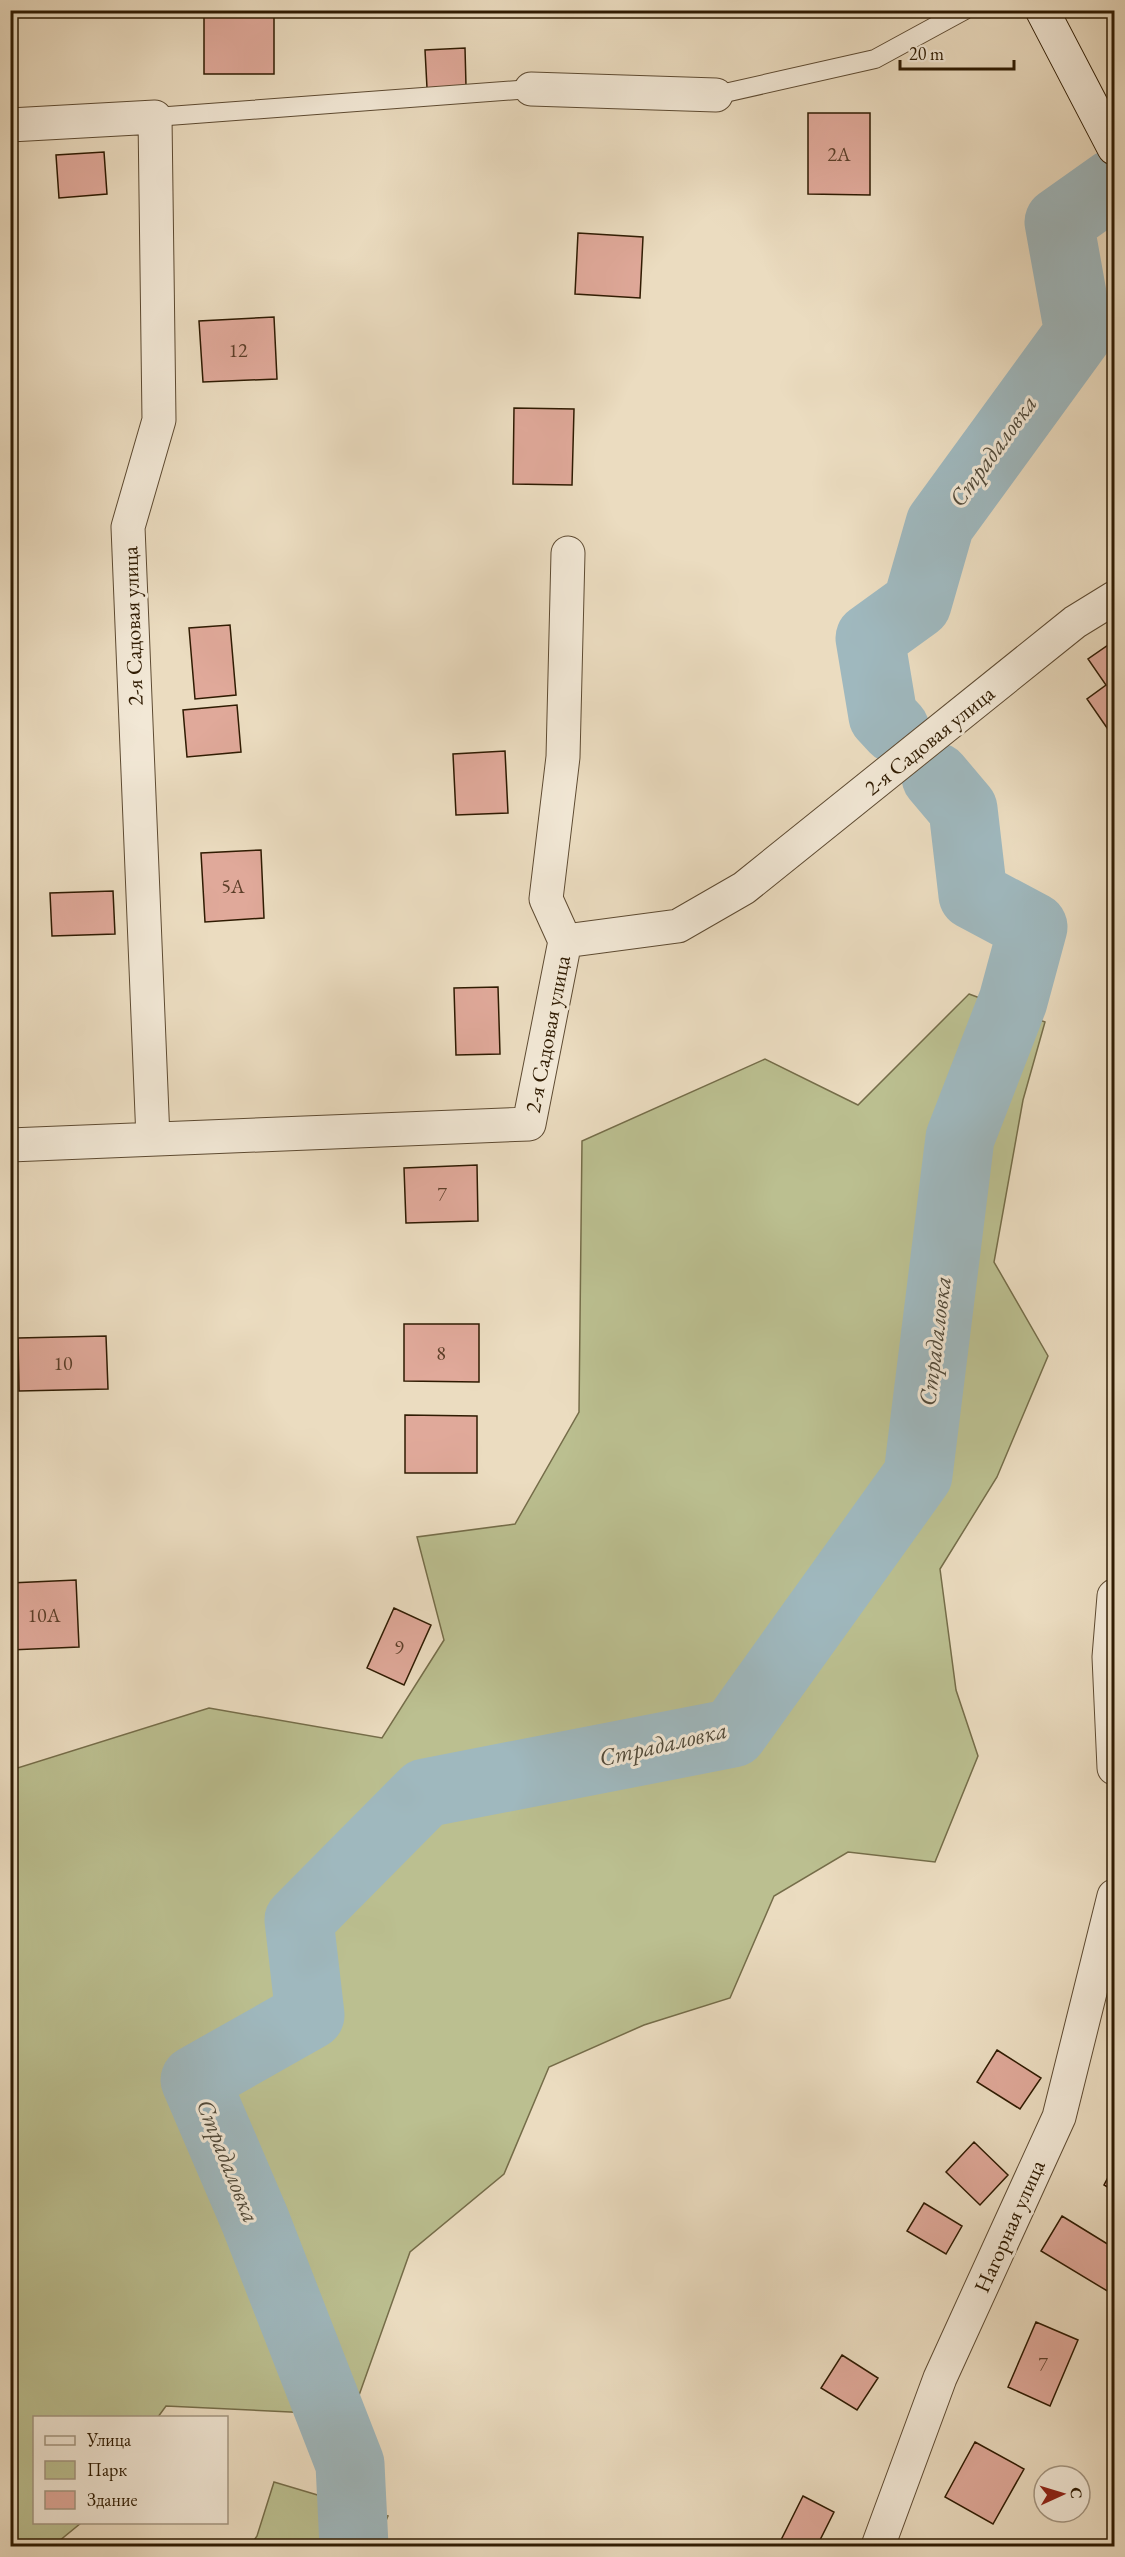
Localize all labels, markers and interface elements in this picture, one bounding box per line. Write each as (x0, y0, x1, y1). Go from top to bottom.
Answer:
scale bar (900, 33, 1014, 71)
text: 20 m (909, 42, 944, 65)
house number: 2А (827, 141, 851, 167)
house number: 12 (228, 337, 248, 363)
water label: Страдаловка (942, 389, 1044, 513)
street label: 2-я Садовая улица (115, 545, 150, 706)
street label: 2-я Садовая улица (858, 679, 1001, 802)
house number: 5А (221, 873, 245, 899)
street label: 2-я Садовая улица (518, 953, 577, 1115)
house number: 7 (437, 1181, 447, 1207)
water label: Страдаловка (911, 1274, 958, 1408)
house number: 8 (436, 1340, 446, 1366)
house number: 10 (53, 1350, 73, 1376)
house number: 10А (27, 1602, 61, 1628)
house number: 9 (394, 1634, 404, 1660)
water label: Страдаловка (596, 1714, 730, 1773)
water label: Страдаловка (190, 2094, 267, 2227)
street label: Нагорная улица (967, 2155, 1052, 2297)
house number: 7 (1038, 2351, 1048, 2377)
legend (33, 2416, 228, 2524)
text: Улица (86, 2428, 132, 2451)
text: Парк (87, 2458, 127, 2481)
north arrow (1032, 2464, 1092, 2524)
text: С (1066, 2487, 1087, 2499)
text: Здание (87, 2488, 137, 2511)

